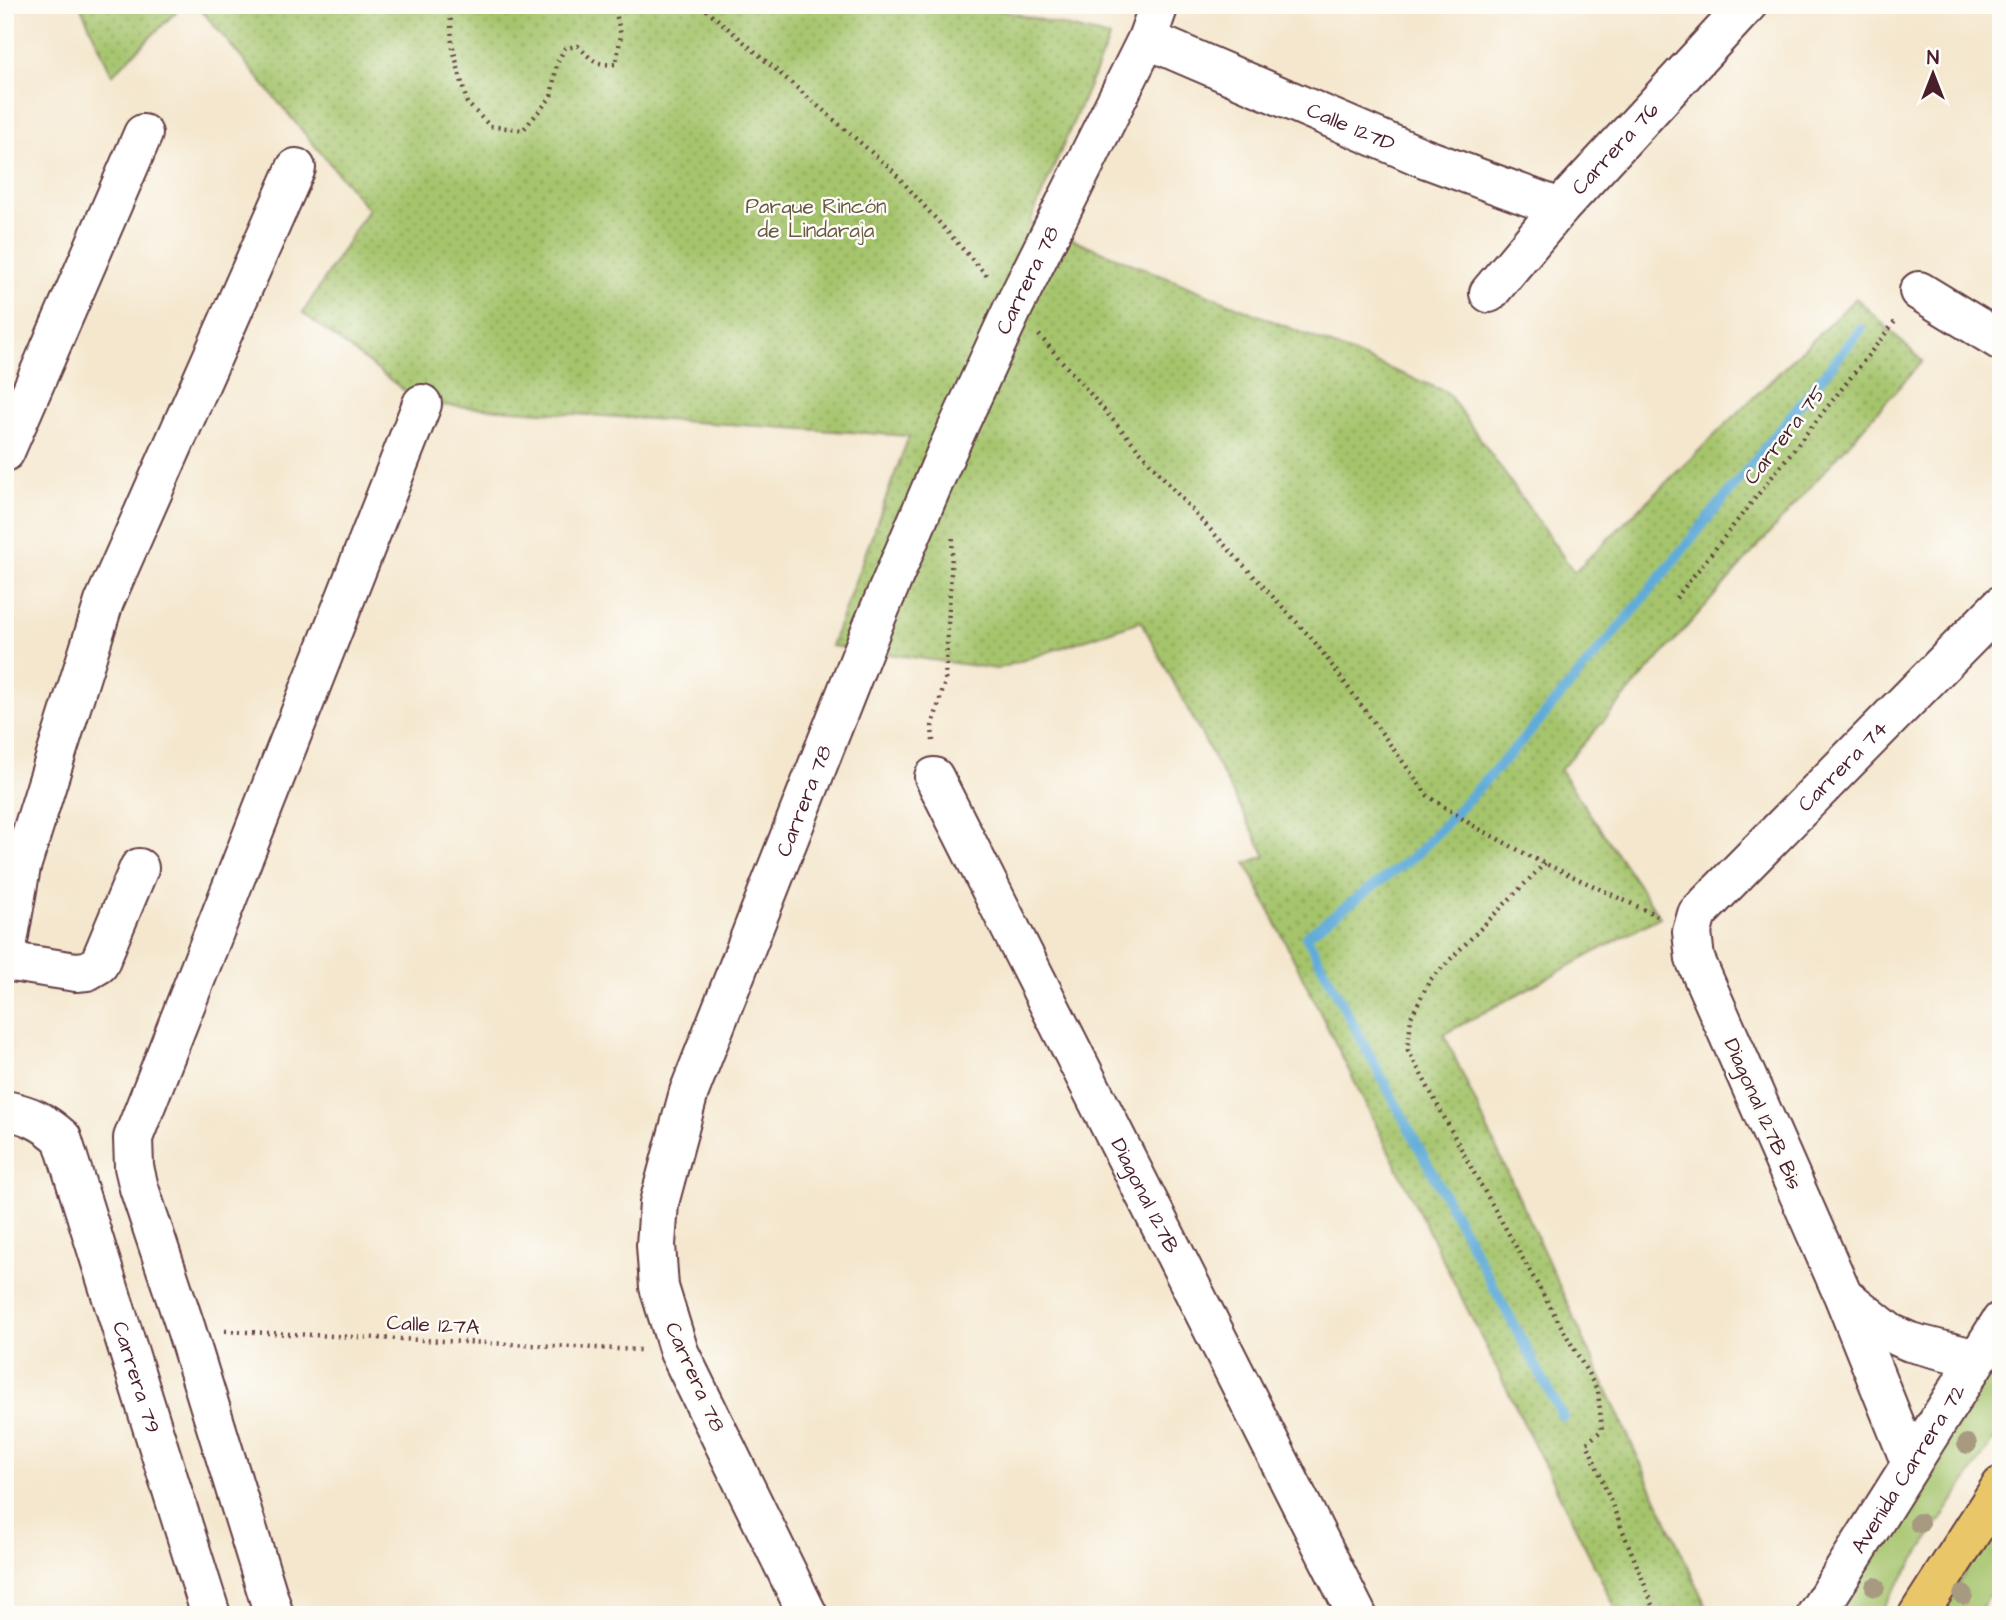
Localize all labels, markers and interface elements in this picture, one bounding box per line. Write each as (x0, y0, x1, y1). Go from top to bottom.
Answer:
north arrow (1898, 38, 1968, 108)
text: N (1927, 45, 1939, 72)
street label: Calle 127D (1302, 95, 1400, 159)
street label: Carrera 76 (1565, 95, 1665, 201)
park label: Parque Rincón de Lindaraja (745, 192, 887, 245)
street label: Carrera 78 (988, 221, 1066, 339)
street label: Carrera 75 (1737, 379, 1833, 491)
street label: Carrera 74 (1791, 714, 1894, 818)
street label: Carrera 78 (769, 741, 839, 861)
street label: Diagonal 127B Bis (1715, 1034, 1809, 1195)
street label: Diagonal 127B (1104, 1133, 1187, 1258)
street label: Calle 127A (386, 1308, 481, 1342)
street label: Carrera 79 (106, 1318, 168, 1437)
street label: Carrera 78 (658, 1318, 732, 1437)
street label: Avenida Carrera 72 (1844, 1378, 1972, 1559)

